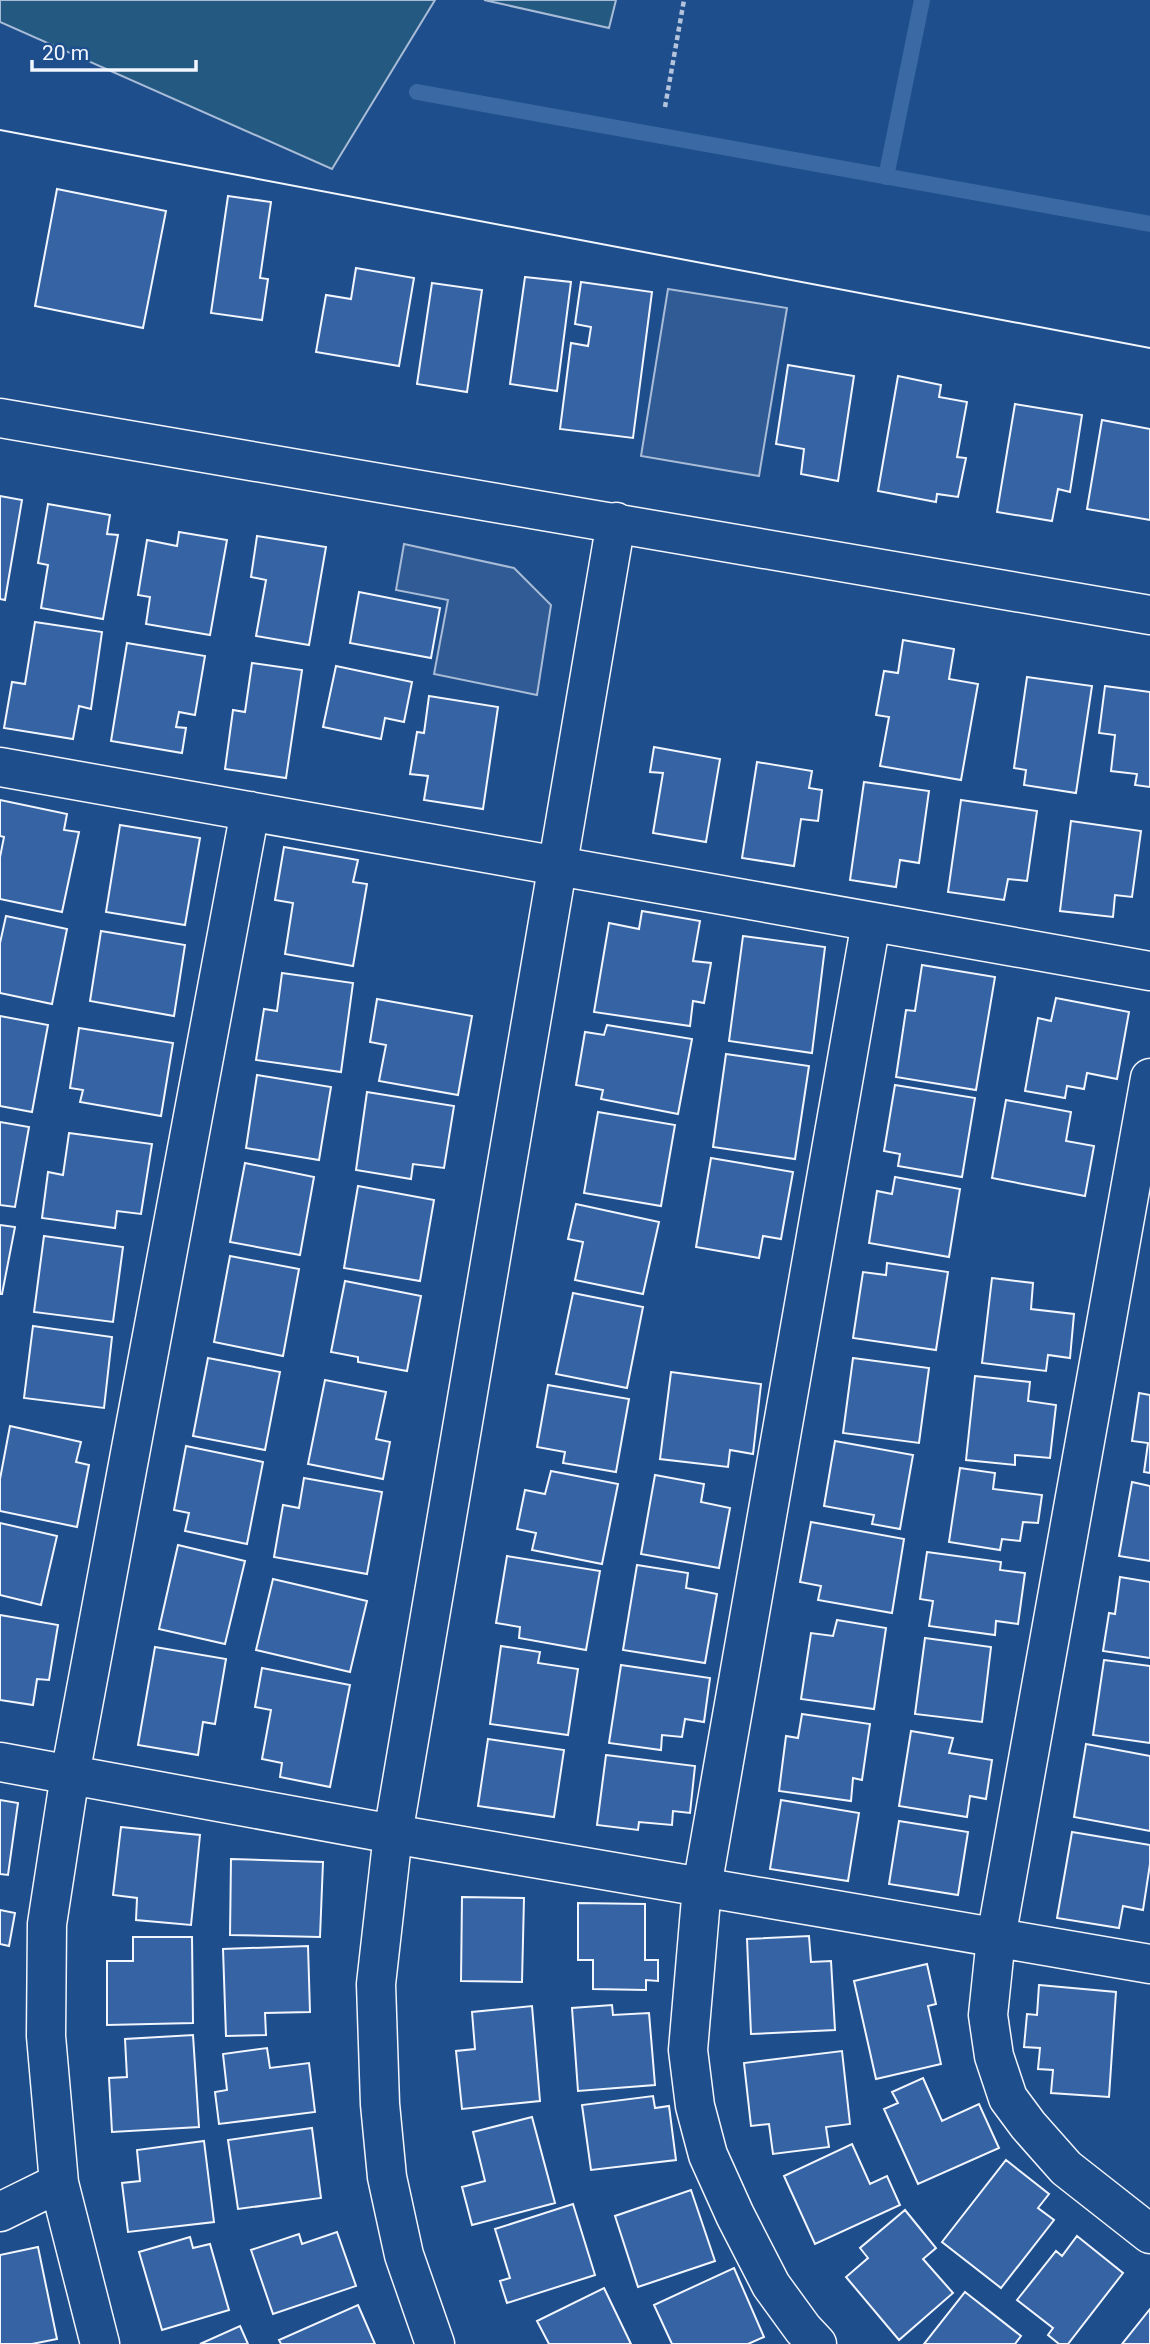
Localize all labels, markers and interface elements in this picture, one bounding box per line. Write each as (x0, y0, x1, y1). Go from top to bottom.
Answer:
scale bar (32, 28, 196, 72)
text: 20 m (42, 41, 89, 65)

